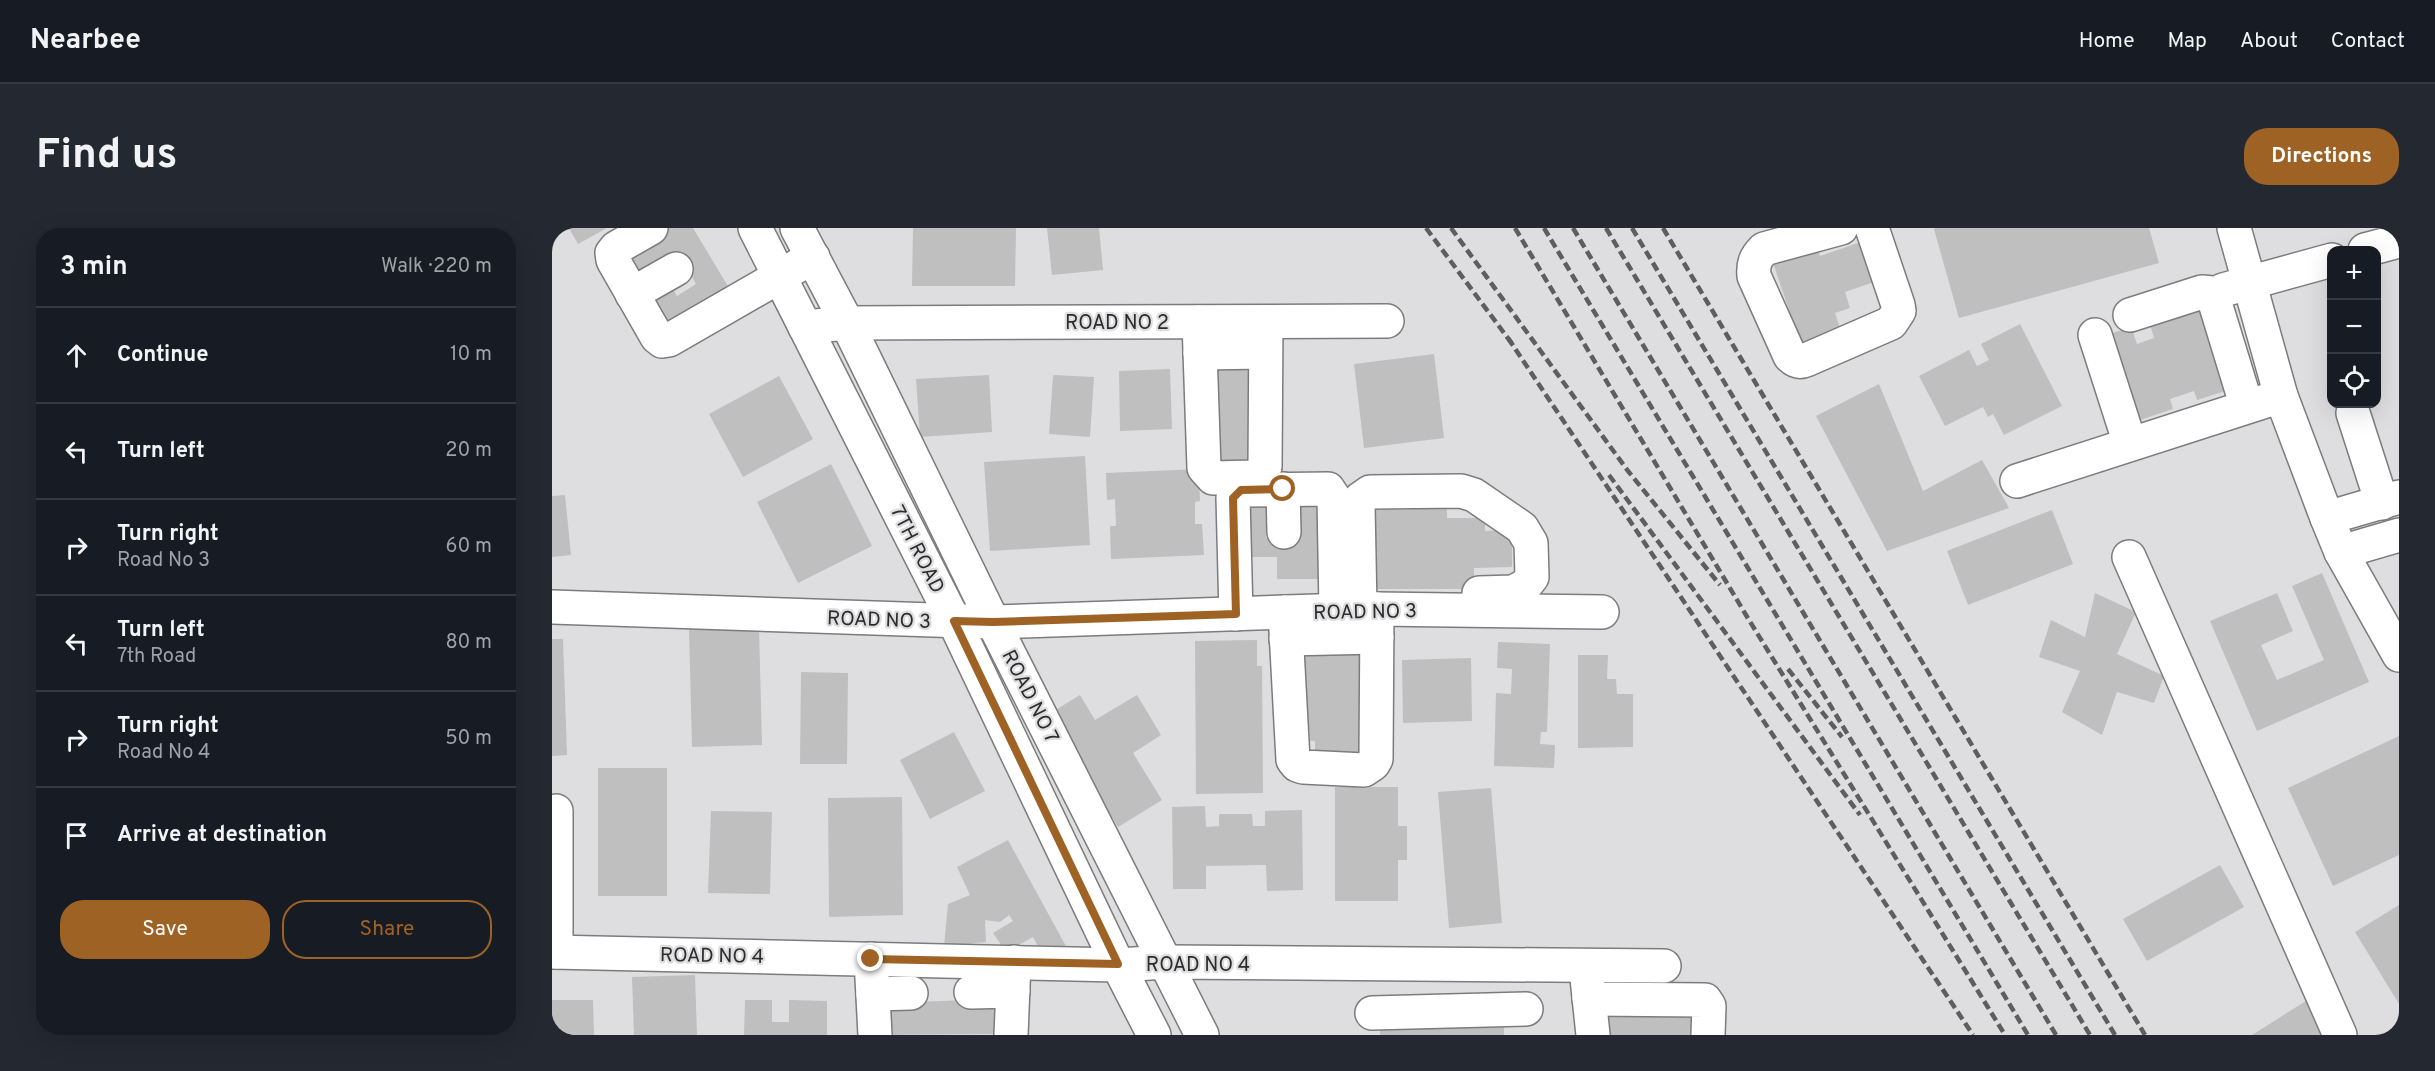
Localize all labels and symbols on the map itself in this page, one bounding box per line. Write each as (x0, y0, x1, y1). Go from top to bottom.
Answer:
street label: ROAD NO 2 (1065, 311, 1169, 337)
route start (1269, 475, 1295, 501)
street label: 7TH ROAD (883, 502, 949, 598)
street label: ROAD NO 3 (1313, 599, 1417, 627)
street label: ROAD NO 3 (827, 606, 931, 636)
street label: ROAD NO 7 (995, 646, 1064, 748)
street label: ROAD NO 4 (660, 943, 764, 971)
route end (857, 945, 883, 971)
street label: ROAD NO 4 (1146, 953, 1250, 979)

